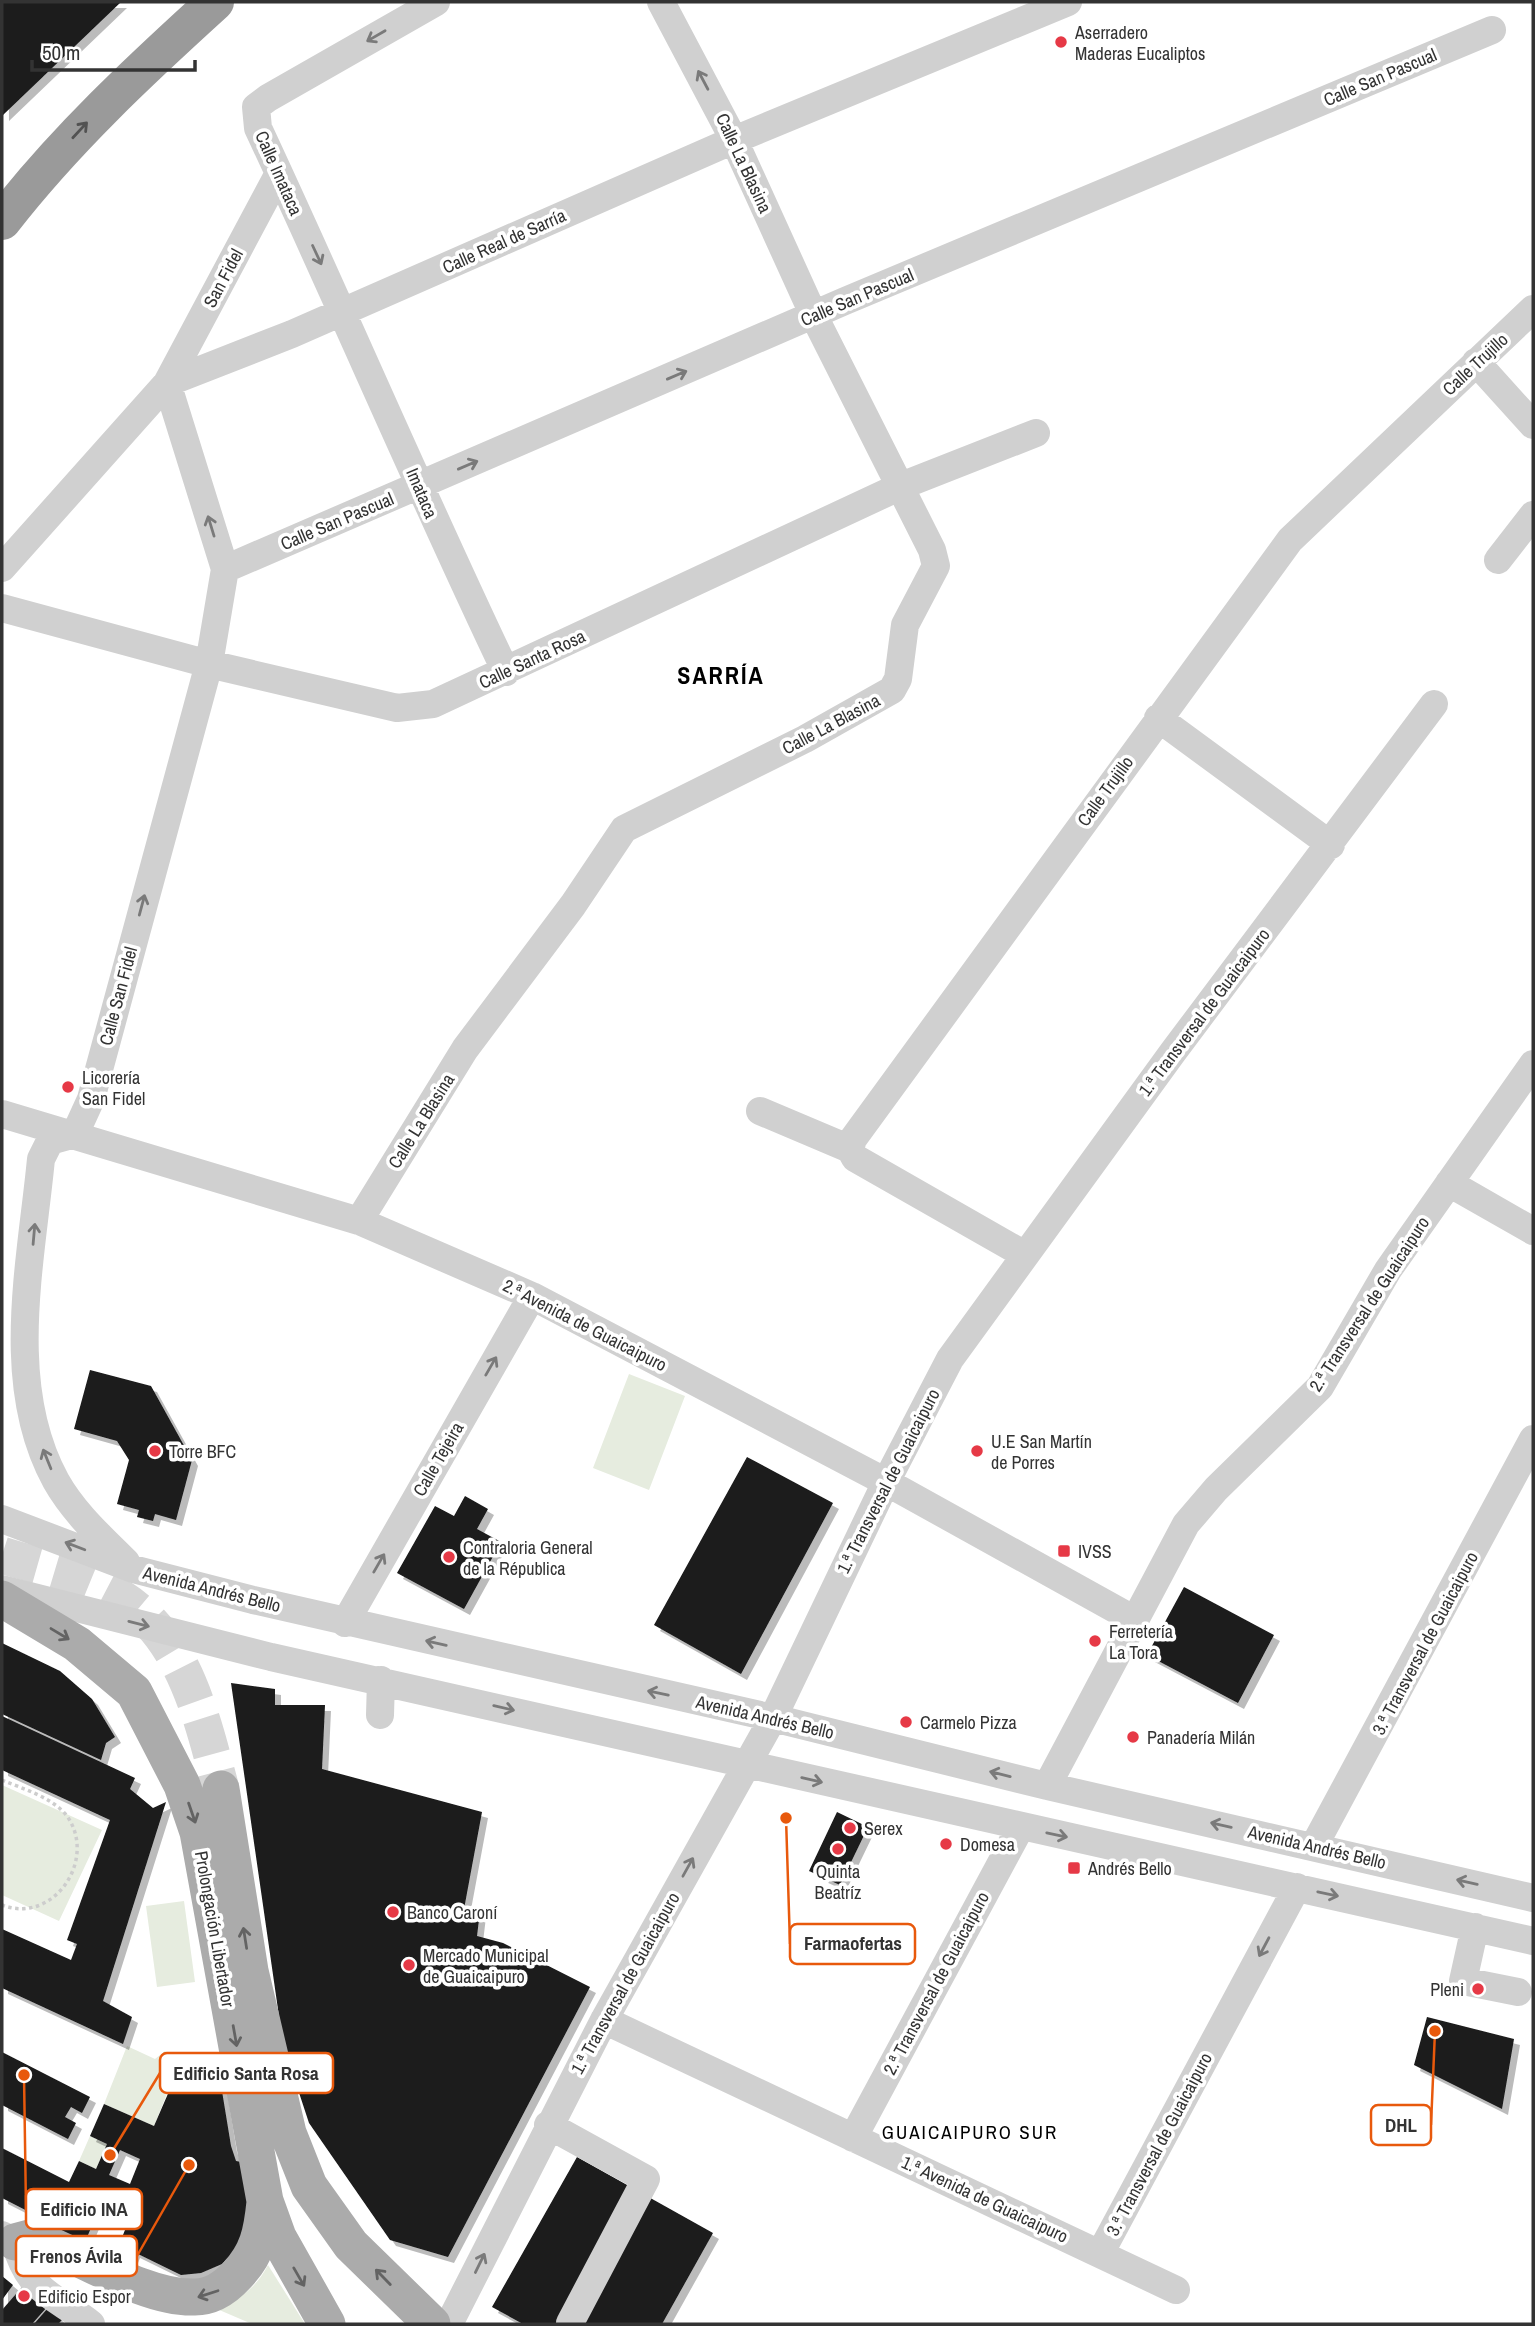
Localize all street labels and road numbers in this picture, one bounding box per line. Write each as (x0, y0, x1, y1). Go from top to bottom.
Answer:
street label: Calle San Pascual (1320, 42, 1440, 112)
street label: Calle La Blasina (710, 109, 778, 217)
street label: Calle Imataca (249, 127, 309, 219)
street label: Calle Real de Sarría (438, 203, 570, 279)
street label: San Fidel (197, 244, 249, 312)
street label: Calle San Pascual (797, 262, 917, 332)
street label: Calle Trujillo (1437, 327, 1513, 401)
street label: Imataca (400, 464, 444, 522)
street label: Calle San Pascual (277, 486, 397, 556)
street label: Calle Santa Rosa (475, 623, 589, 695)
street label: Calle La Blasina (778, 688, 884, 760)
street label: Calle Trujillo (1071, 751, 1139, 831)
street label: 1.ª Transversal de Guaicaipuro (1133, 923, 1275, 1101)
street label: Calle San Fidel (93, 944, 143, 1048)
street label: Calle La Blasina (382, 1069, 460, 1173)
street label: 2.ª Transversal de Guaicaipuro (1303, 1212, 1435, 1396)
street label: 2.ª Avenida de Guaicaipuro (499, 1273, 671, 1377)
street label: 1.ª Transversal de Guaicaipuro (831, 1384, 945, 1578)
street label: Calle Tejeira (407, 1417, 469, 1501)
street label: 3.ª Transversal de Guaicaipuro (1366, 1547, 1484, 1739)
street label: Avenida Andrés Bello (140, 1560, 283, 1618)
street label: Avenida Andrés Bello (693, 1689, 836, 1745)
street label: Avenida Andrés Bello (1245, 1819, 1388, 1875)
street label: Prolongación Libertador (189, 1849, 241, 2009)
street label: 2.ª Transversal de Guaicaipuro (877, 1887, 995, 2079)
street label: 1.ª Transversal de Guaicaipuro (565, 1888, 685, 2078)
street label: 3.ª Transversal de Guaicaipuro (1100, 2048, 1218, 2240)
street label: 1.ª Avenida de Guaicaipuro (898, 2149, 1072, 2249)

